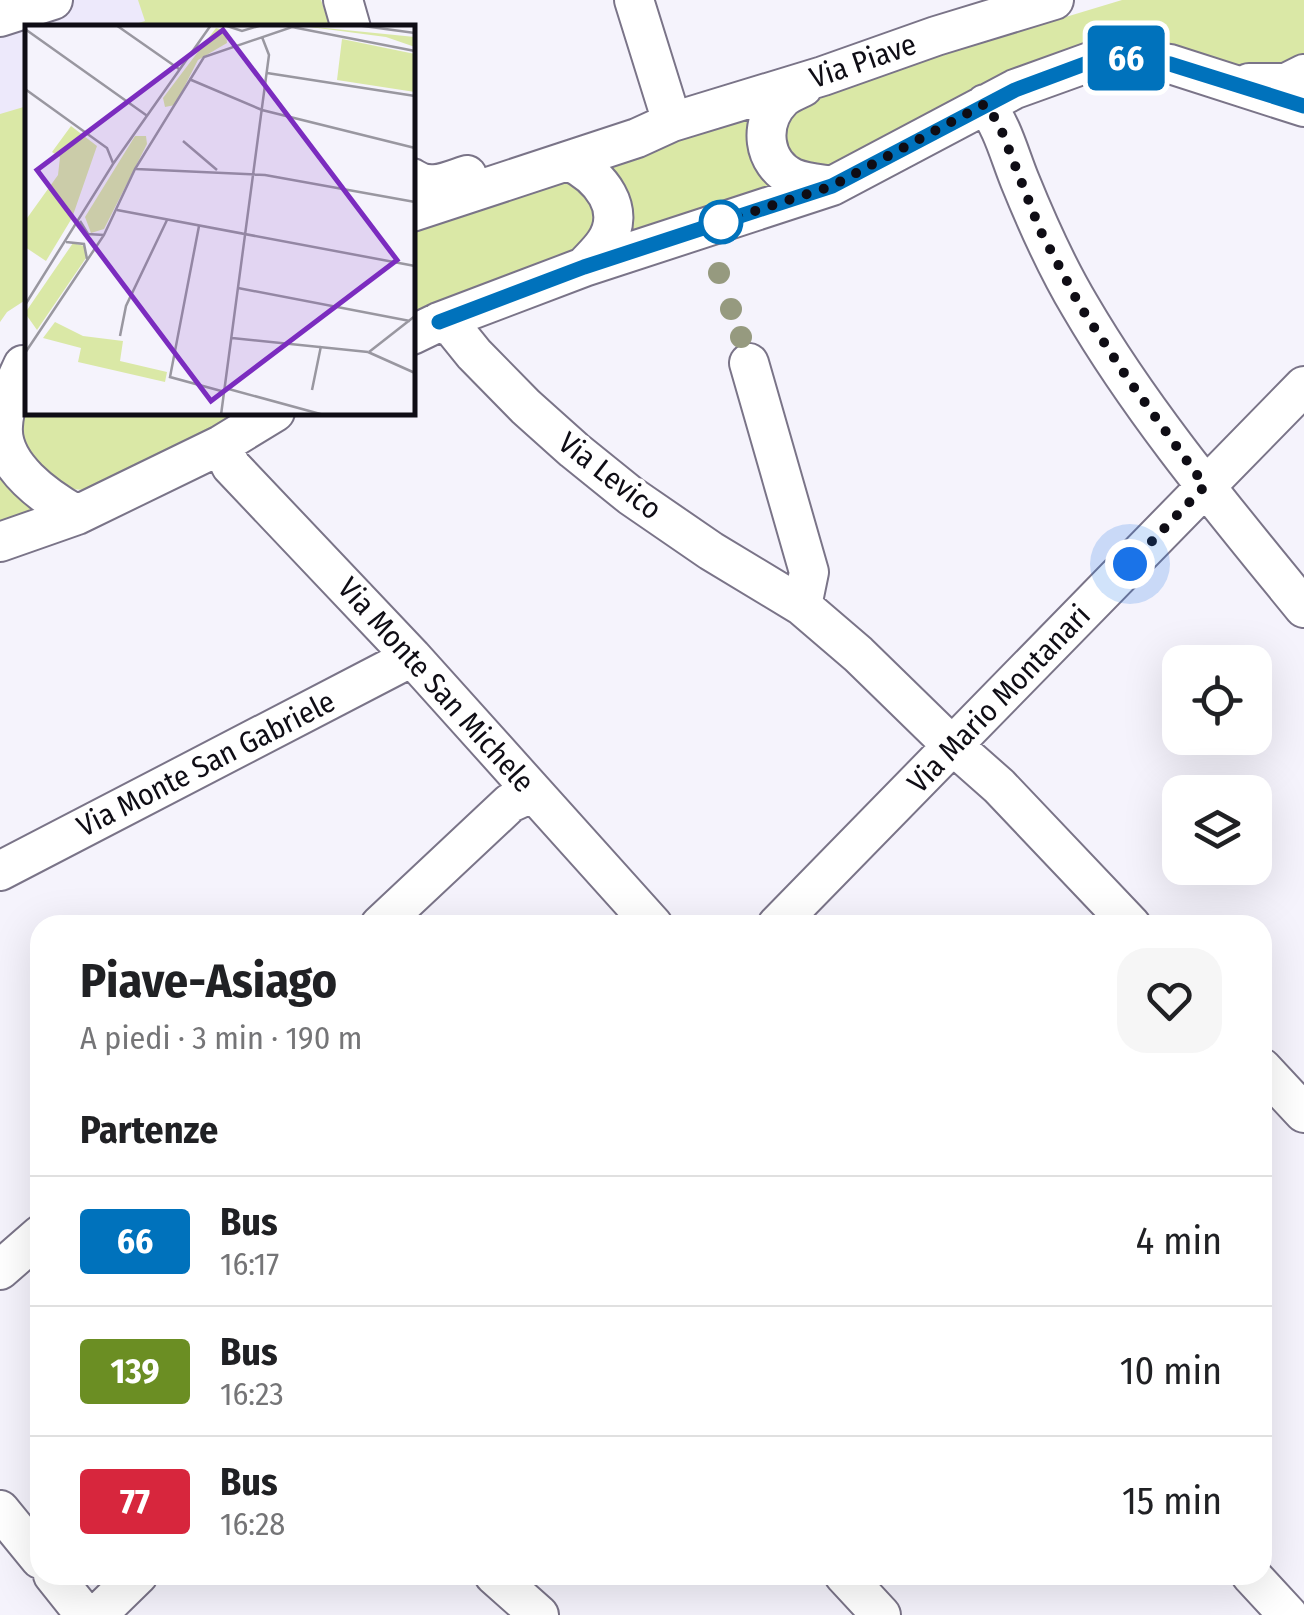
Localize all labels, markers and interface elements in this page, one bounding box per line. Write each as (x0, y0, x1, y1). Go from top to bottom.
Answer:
inset map (25, 25, 415, 415)
street label: Via Piave (805, 26, 921, 96)
line badge: 66 (1081, 26, 1171, 90)
text: 66 (1108, 37, 1144, 79)
unlabelled marker (700, 201, 742, 243)
street label: Via Levico (551, 425, 669, 527)
your location (1105, 539, 1155, 589)
street label: Via Monte San Michele (330, 570, 542, 800)
street label: Via Mario Montanari (900, 598, 1098, 800)
map controls (1162, 645, 1272, 885)
button: locate (1162, 645, 1272, 755)
street label: Via Monte San Gabriele (71, 683, 341, 845)
button: layers (1162, 775, 1272, 885)
button: heart (1117, 948, 1222, 1053)
text: Piave-Asiago (80, 952, 337, 1010)
text: A piedi · 3 min · 190 m (80, 1019, 362, 1057)
text: Partenze (80, 1107, 218, 1153)
text: Bus (220, 1199, 278, 1245)
text: 4 min (1136, 1218, 1222, 1264)
text: 66 (117, 1220, 153, 1262)
text: 16:17 (220, 1245, 279, 1283)
text: Bus (220, 1329, 278, 1375)
text: 10 min (1120, 1348, 1222, 1394)
text: 139 (110, 1350, 160, 1392)
text: 16:23 (220, 1375, 284, 1413)
text: Bus (220, 1459, 278, 1505)
text: 15 min (1122, 1478, 1222, 1524)
text: 77 (120, 1480, 150, 1522)
text: 16:28 (220, 1505, 285, 1543)

